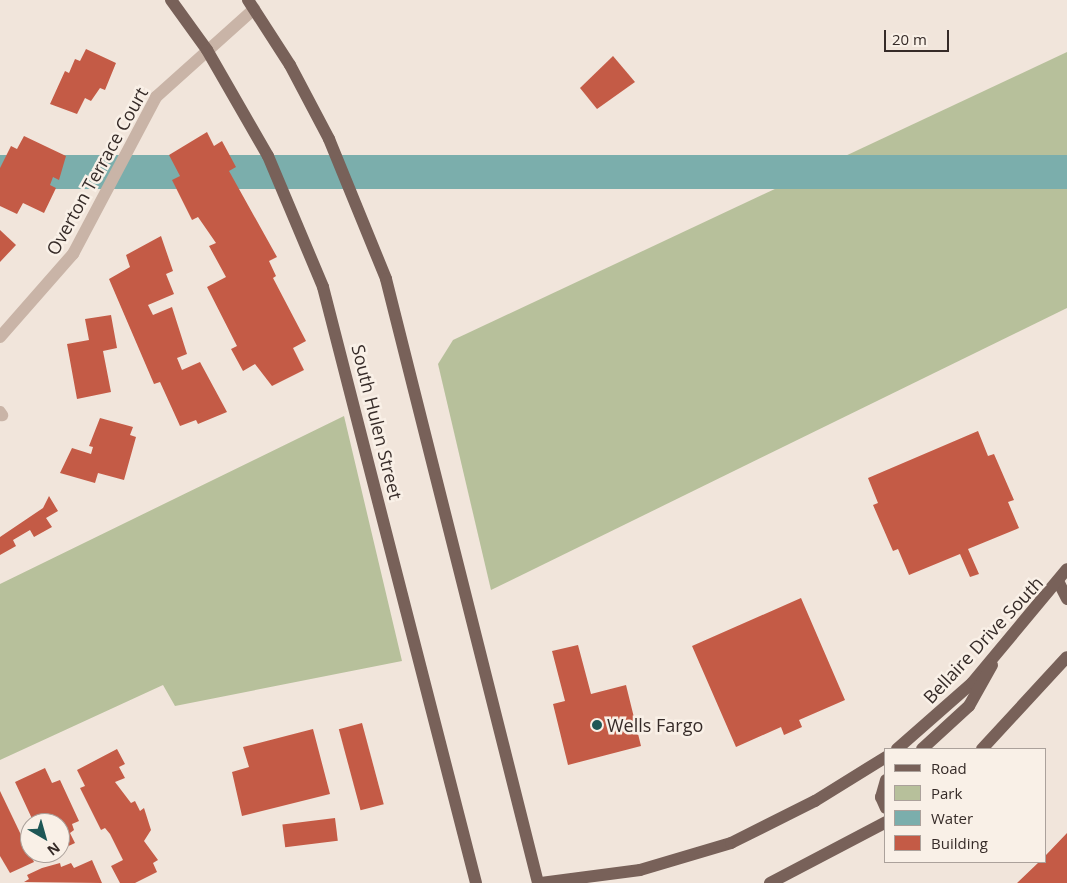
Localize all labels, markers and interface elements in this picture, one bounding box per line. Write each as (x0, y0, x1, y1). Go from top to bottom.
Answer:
scale bar (887, 20, 952, 52)
text: 20 m (892, 29, 927, 49)
street label: Overton Terrace Court (42, 83, 152, 259)
street label: South Hulen Street (347, 342, 407, 502)
street label: Bellaire Drive South (919, 572, 1047, 708)
place label: Wells Fargo (607, 714, 703, 736)
marker: Wells Fargo (591, 719, 603, 731)
legend (884, 748, 1047, 863)
text: Road (931, 758, 967, 778)
text: Park (931, 783, 962, 803)
text: Water (931, 808, 973, 828)
north arrow (20, 813, 70, 863)
text: Building (931, 833, 988, 853)
text: N (44, 838, 64, 860)

